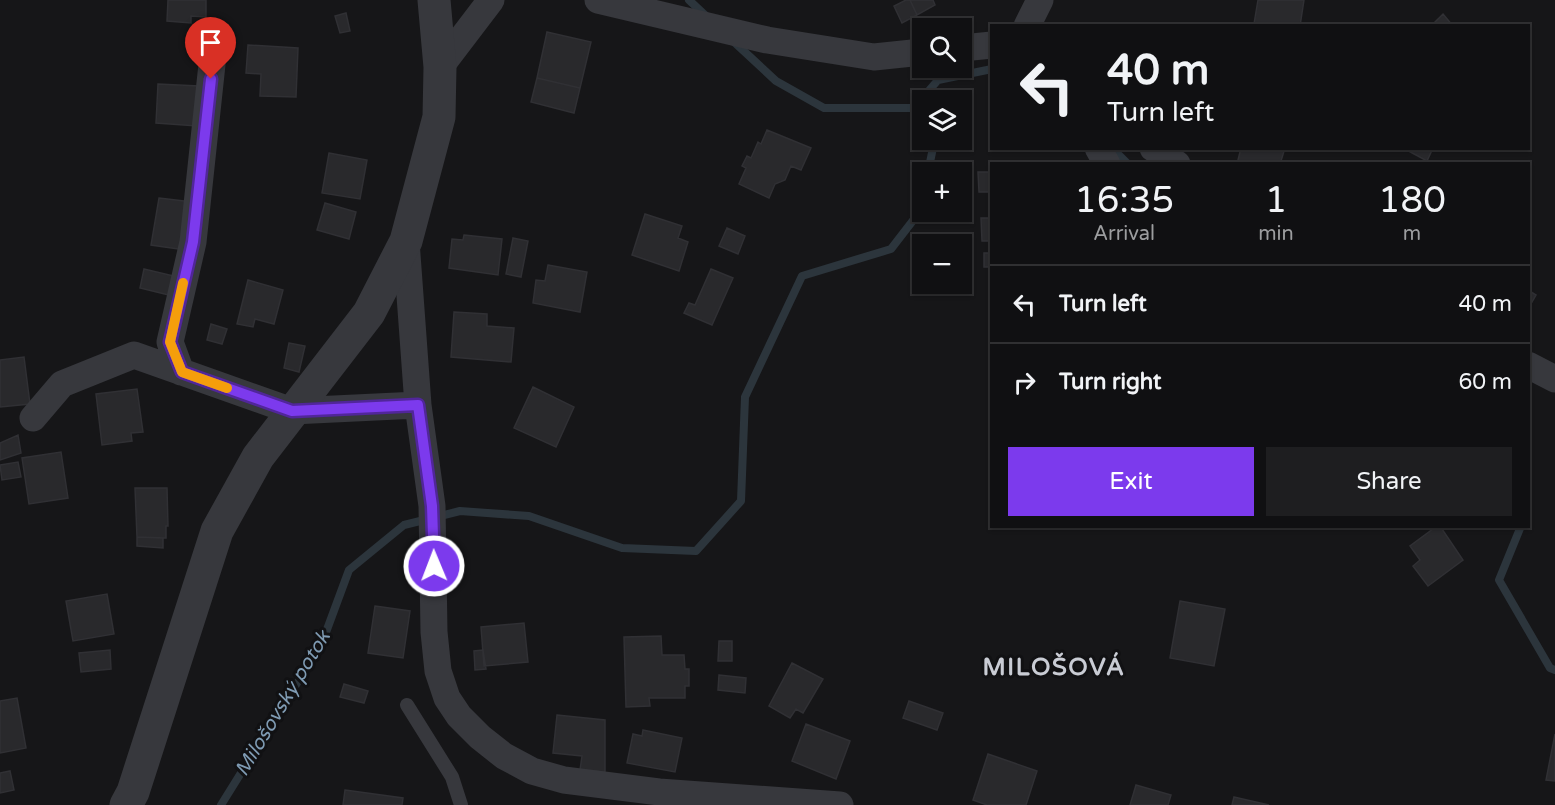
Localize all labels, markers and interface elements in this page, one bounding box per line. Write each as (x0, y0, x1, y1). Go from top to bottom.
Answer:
pin (185, 17, 236, 79)
map controls (912, 18, 972, 294)
button: search (912, 18, 972, 78)
icon: arrive (194, 26, 227, 59)
text: 40 m (1107, 45, 1209, 96)
icon: left (1008, 48, 1086, 126)
button: layers (912, 90, 972, 150)
text: Turn left (1107, 96, 1214, 129)
button: + (912, 162, 972, 222)
text: 16:35 (1074, 179, 1174, 222)
text: 1 (1265, 179, 1287, 222)
text: 180 (1378, 179, 1446, 222)
text: Arrival (1093, 222, 1155, 246)
text: min (1258, 222, 1294, 246)
text: m (1403, 222, 1421, 246)
button: − (912, 234, 972, 294)
icon: left (1008, 288, 1041, 321)
text: Turn left (1059, 291, 1147, 317)
text: 40 m (1458, 291, 1512, 317)
icon: right (1008, 366, 1041, 399)
text: Turn right (1059, 369, 1161, 395)
text: 60 m (1458, 369, 1512, 395)
button: Exit (1008, 447, 1254, 516)
button: Share (1266, 447, 1512, 516)
position arrow (402, 534, 466, 598)
water label: Milošovský potok (230, 625, 337, 780)
district label: MILOŠOVÁ (983, 652, 1125, 682)

